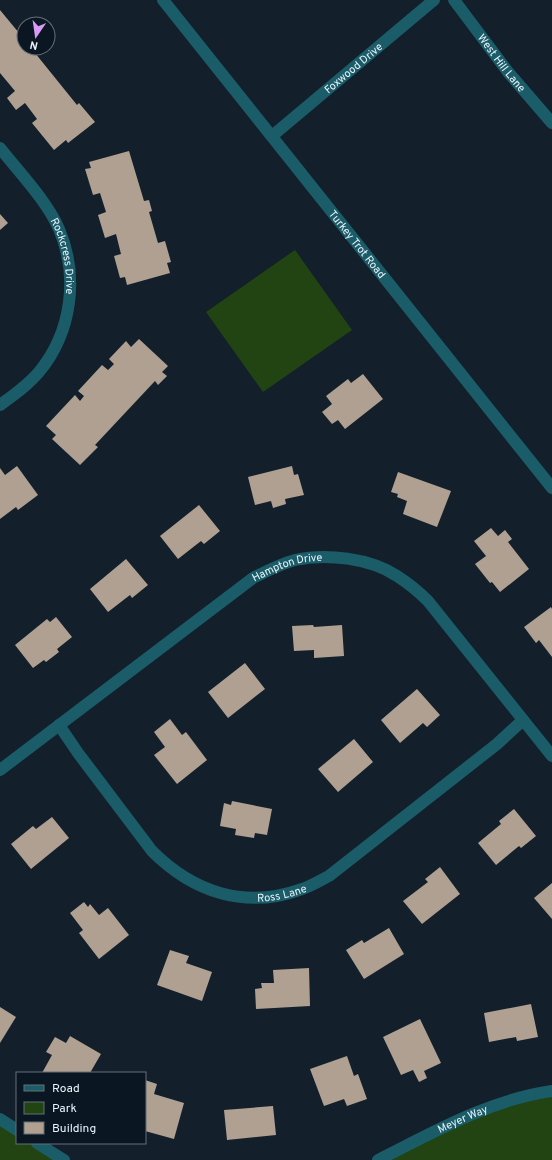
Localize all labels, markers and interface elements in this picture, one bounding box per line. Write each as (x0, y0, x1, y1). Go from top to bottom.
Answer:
north arrow (16, 16, 56, 56)
street label: West Hill Lane (474, 32, 528, 95)
text: N (29, 37, 39, 52)
street label: Foxwood Drive (322, 40, 386, 97)
street label: Turkey Trot Road (325, 208, 388, 282)
street label: Rockcress Drive (47, 216, 76, 295)
street label: Hampton Drive (250, 551, 323, 585)
street label: Ross Lane (257, 882, 309, 906)
legend (16, 1072, 146, 1144)
text: Road (52, 1081, 80, 1097)
text: Park (52, 1101, 77, 1117)
street label: Meyer Way (435, 1103, 490, 1137)
text: Building (52, 1121, 96, 1137)

